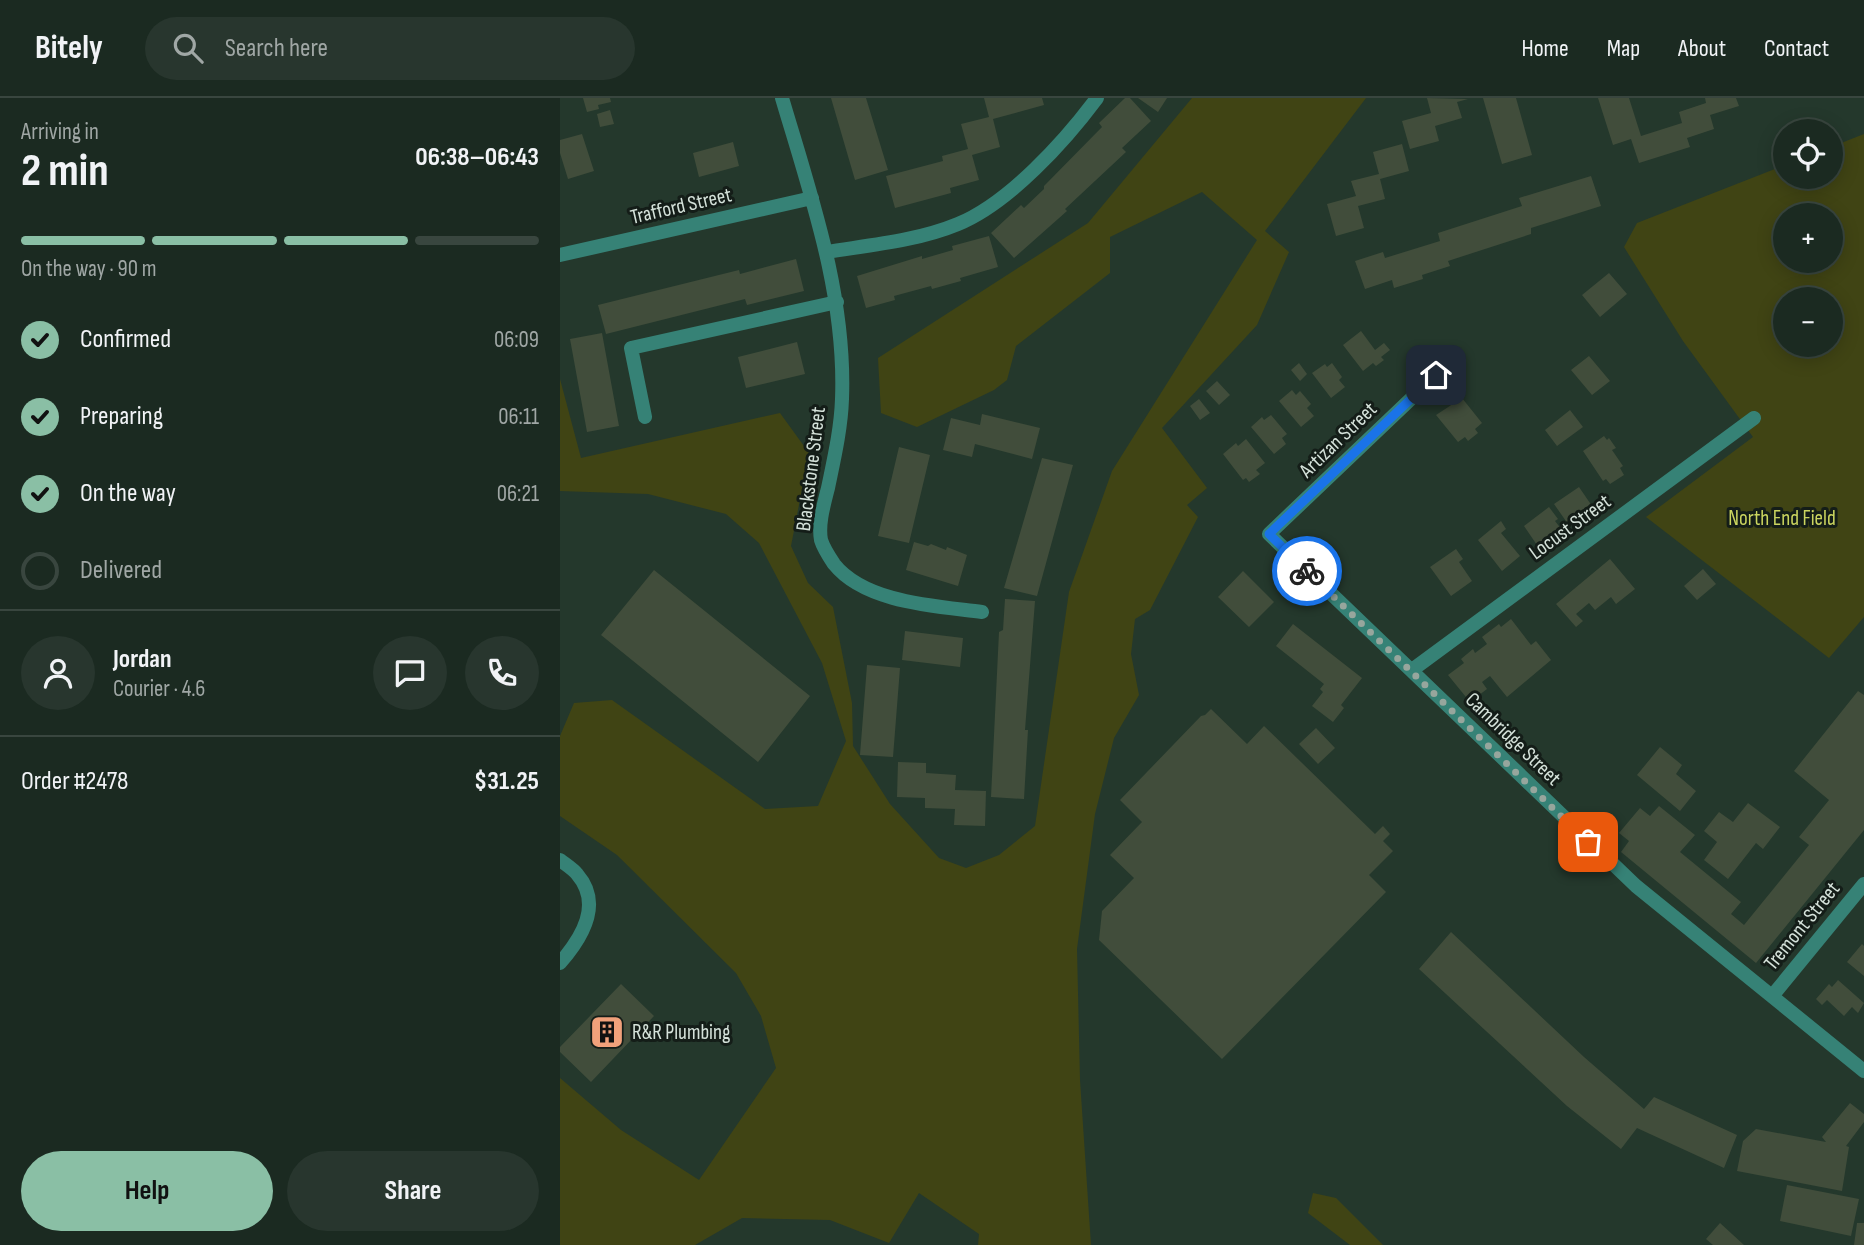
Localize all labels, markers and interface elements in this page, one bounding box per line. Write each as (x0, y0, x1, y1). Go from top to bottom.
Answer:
search box (145, 17, 635, 80)
text: Bitely (35, 28, 103, 68)
icon: search (169, 29, 207, 67)
text: Search here (225, 33, 328, 64)
text: Home (1521, 34, 1569, 63)
text: Map (1607, 34, 1640, 63)
text: About (1678, 34, 1726, 63)
text: Contact (1764, 34, 1829, 63)
text: Arriving in (21, 118, 99, 146)
map controls (1773, 119, 1843, 357)
button: locate (1773, 119, 1843, 189)
text: 06:38–06:43 (415, 142, 539, 173)
text: 2 min (21, 144, 109, 199)
street label: Trafford Street (628, 182, 734, 230)
button: + (1773, 203, 1843, 273)
text: On the way · 90 m (21, 255, 156, 283)
button: − (1773, 287, 1843, 357)
icon: check (21, 321, 59, 359)
text: Confirmed (80, 324, 171, 355)
text: 06:09 (494, 326, 539, 354)
pin (1406, 345, 1466, 405)
icon: home (1417, 356, 1455, 394)
street label: Artizan Street (1293, 397, 1382, 484)
icon: check (21, 398, 59, 436)
text: Preparing (80, 401, 163, 432)
text: 06:11 (498, 403, 539, 431)
street label: Blackstone Street (791, 405, 831, 533)
icon: check (21, 475, 59, 513)
text: On the way (80, 478, 176, 509)
text: 06:21 (497, 480, 539, 508)
street label: Locust Street (1524, 489, 1616, 565)
park label: North End Field (1728, 506, 1836, 531)
courier (1272, 536, 1342, 606)
icon: bike (1288, 552, 1326, 590)
text: Delivered (80, 555, 162, 586)
button: person (21, 636, 95, 710)
button: chat (373, 636, 447, 710)
button: phone (465, 636, 539, 710)
text: Jordan (113, 644, 171, 675)
text: Courier · 4.6 (113, 675, 205, 703)
street label: Cambridge Street (1460, 687, 1566, 791)
text: Order #2478 (21, 766, 129, 797)
text: $31.25 (474, 766, 539, 797)
pin (1558, 812, 1618, 872)
icon: bag (1569, 823, 1607, 861)
street label: Tremont Street (1759, 877, 1845, 975)
building icon: R&R Plumbing (588, 1013, 626, 1051)
place label: R&R Plumbing (632, 1020, 730, 1045)
button: Help (21, 1151, 273, 1231)
button: Share (287, 1151, 539, 1231)

